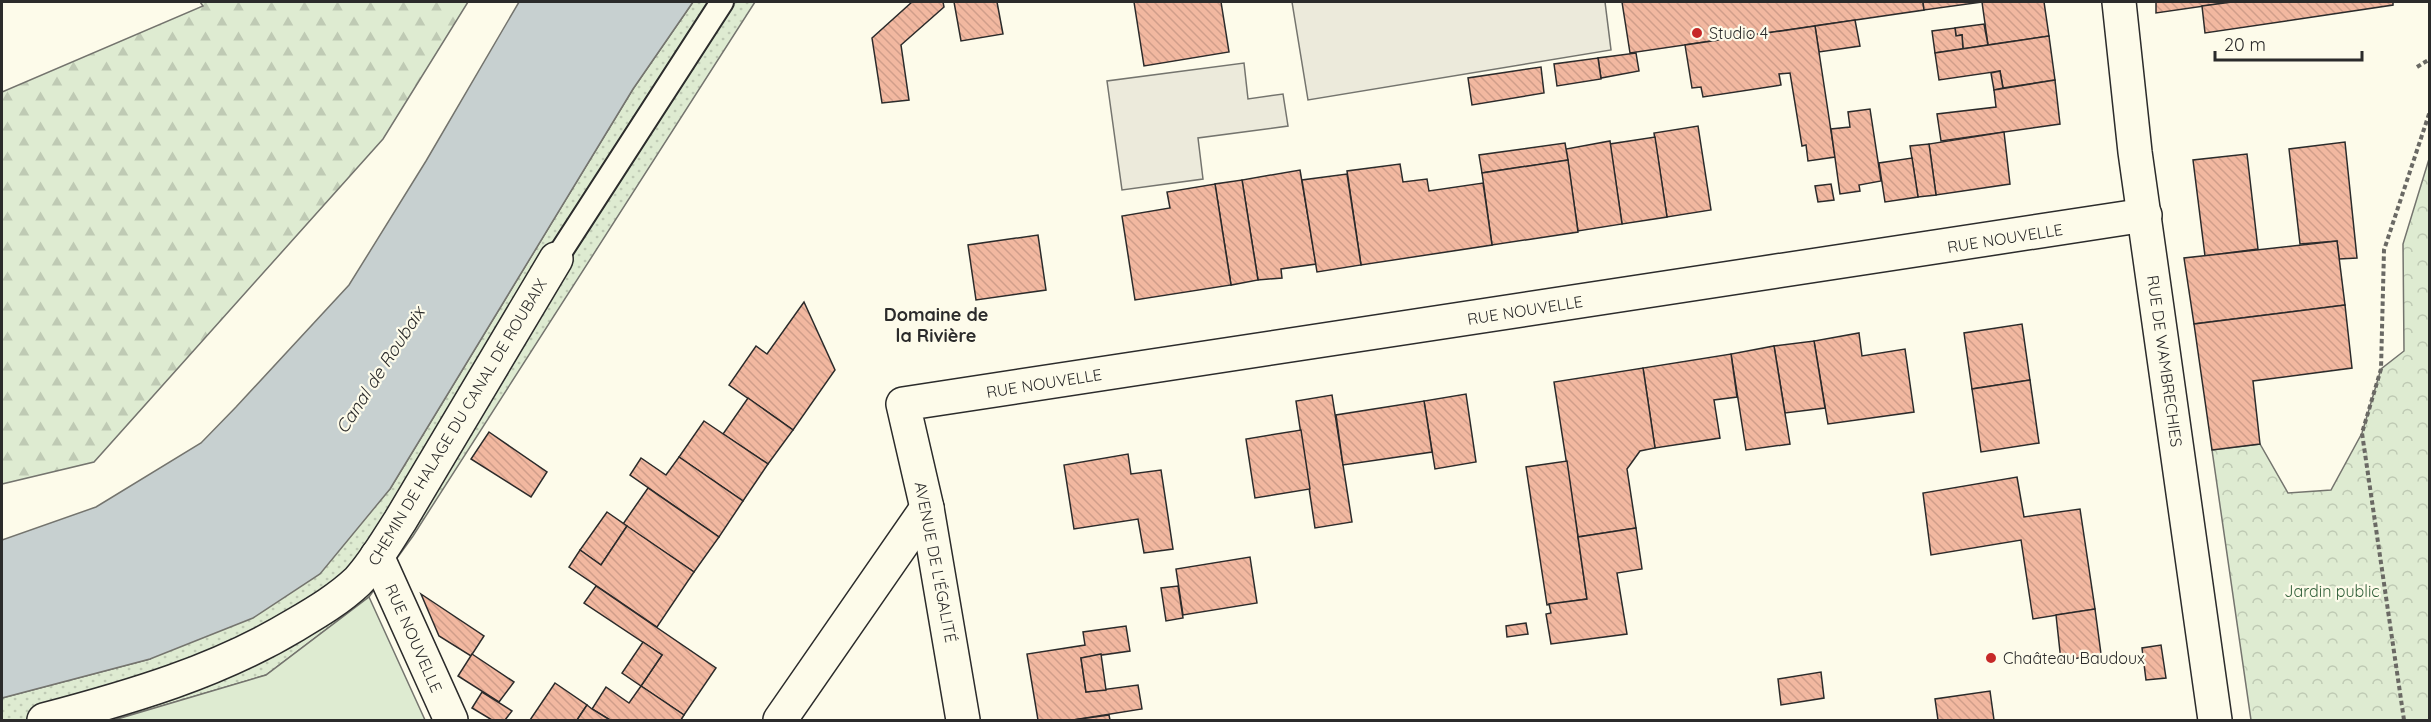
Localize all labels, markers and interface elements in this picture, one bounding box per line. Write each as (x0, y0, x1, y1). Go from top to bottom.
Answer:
place label: Studio 4 (1709, 23, 1768, 43)
scale bar (2215, 24, 2362, 62)
marker: Studio 4 (1690, 26, 1704, 40)
text: 20 m (2224, 33, 2266, 56)
street label: RUE NOUVELLE (1946, 219, 2064, 257)
street label: RUE DE WAMBRECHIES (2143, 274, 2187, 448)
street label: CHEMIN DE HALAGE DU CANAL DE ROUBAIX (363, 275, 551, 569)
street label: RUE NOUVELLE (1466, 291, 1584, 329)
water label: Canal de Roubaix (330, 300, 431, 438)
district label: Domaine de la Rivière (884, 303, 988, 347)
street label: RUE NOUVELLE (985, 364, 1103, 402)
street label: AVENUE DE L'ÉGALITÉ (911, 480, 961, 644)
street label: RUE NOUVELLE (381, 581, 447, 695)
park label: Jardin public (2284, 581, 2380, 601)
place label: Chaâteau Baudoux (2003, 648, 2145, 668)
marker: Chaâteau Baudoux (1984, 651, 1998, 665)

